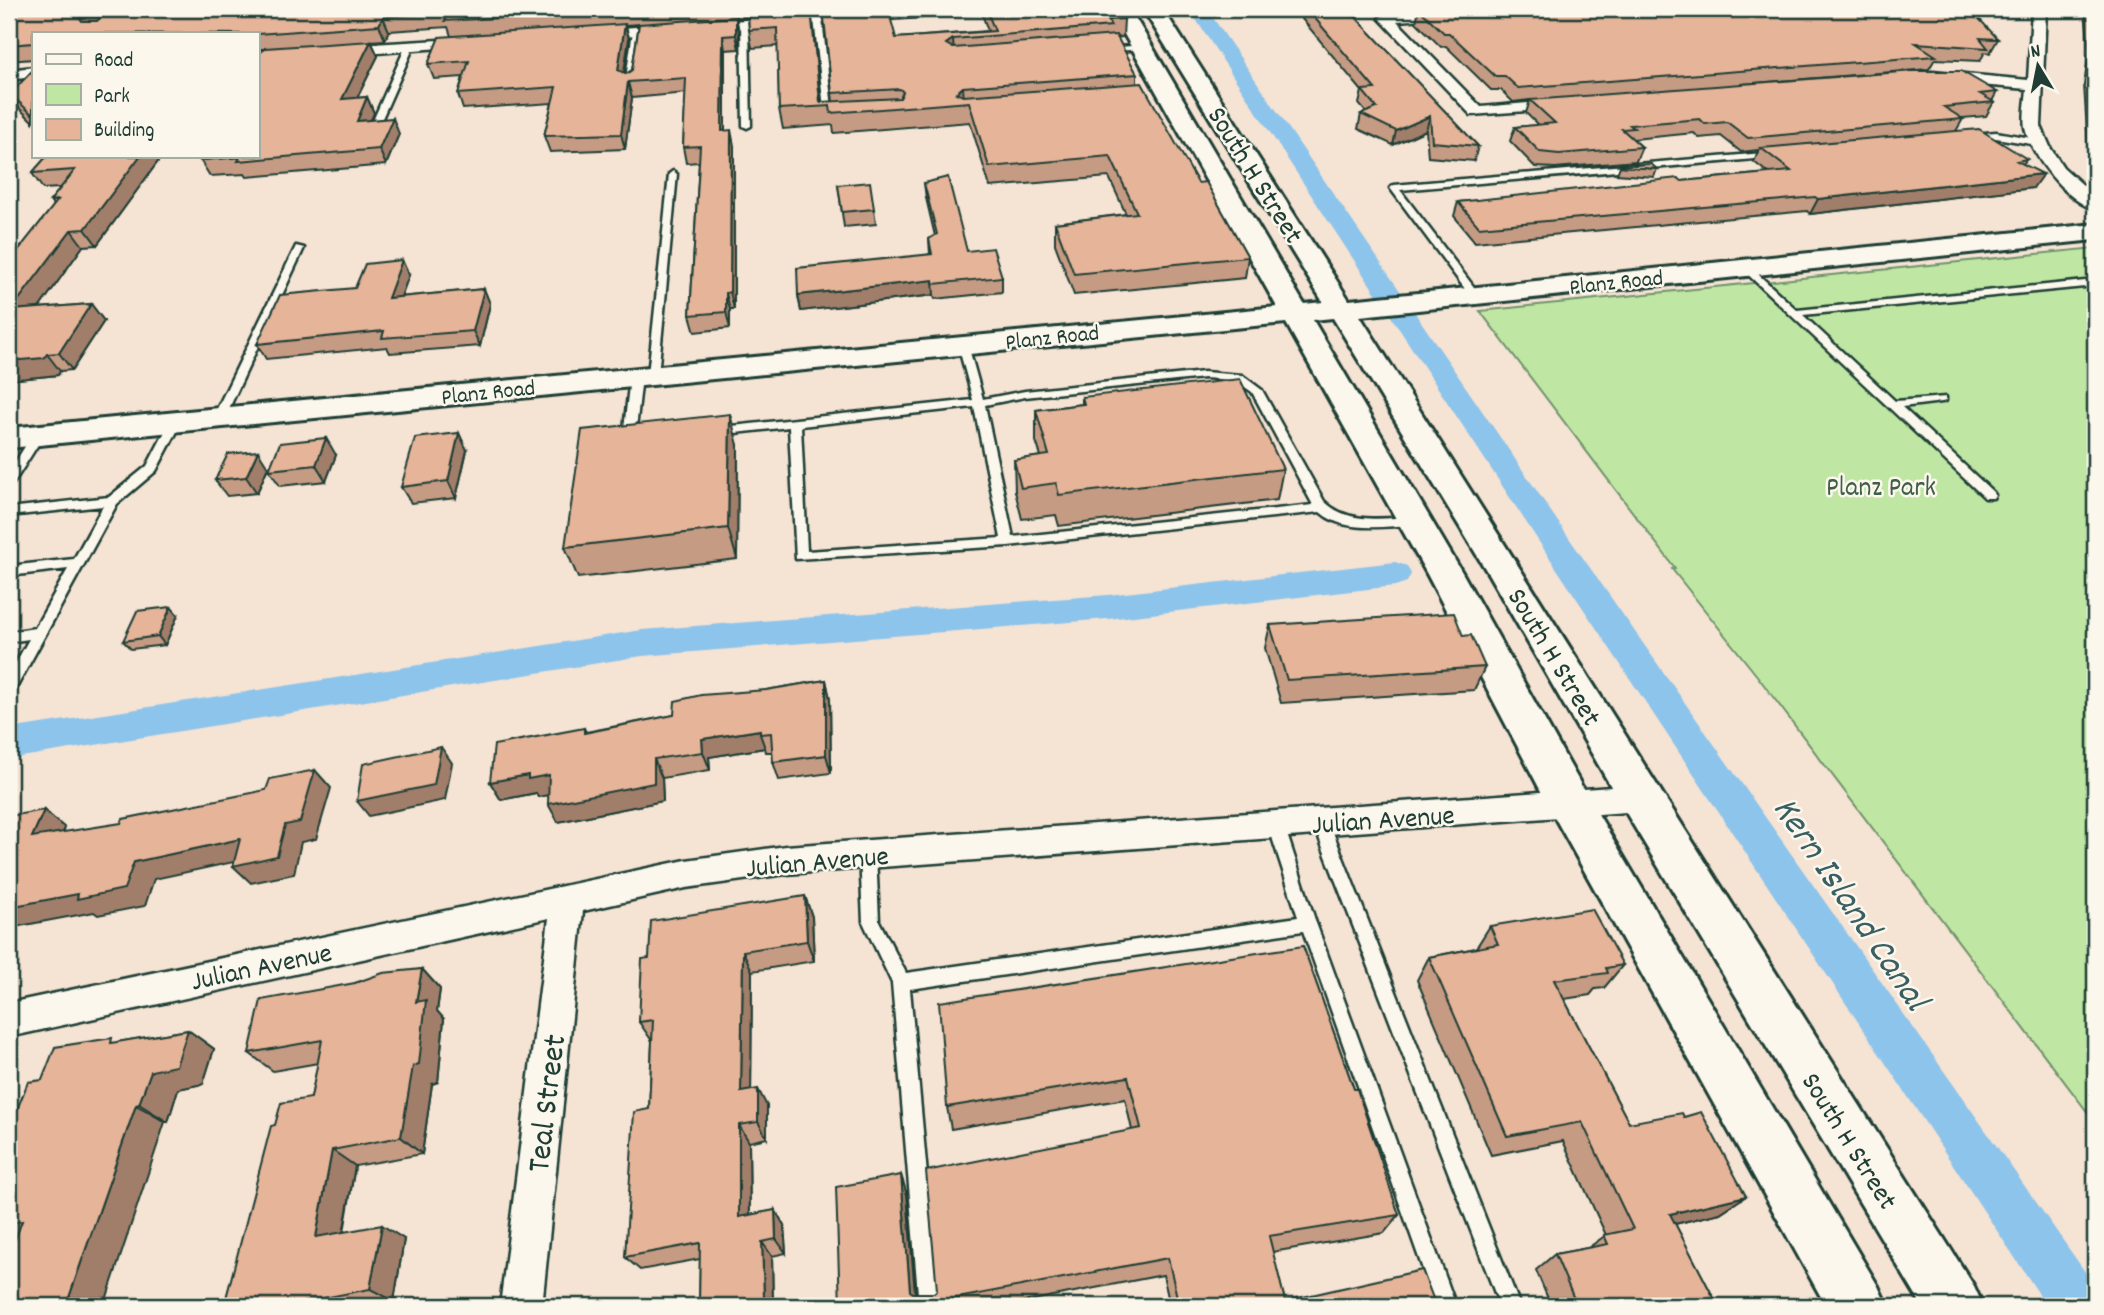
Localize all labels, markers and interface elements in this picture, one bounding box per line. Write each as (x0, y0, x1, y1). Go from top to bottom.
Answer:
legend (32, 32, 259, 158)
north arrow (2002, 32, 2072, 102)
text: N (2029, 39, 2043, 67)
text: Road (94, 47, 133, 77)
text: Park (94, 83, 130, 113)
street label: South H Street (1195, 100, 1311, 253)
text: Building (94, 117, 154, 147)
street label: Planz Road (1568, 263, 1665, 306)
street label: Planz Road (1004, 318, 1101, 361)
street label: Planz Road (440, 373, 537, 416)
park label: Planz Park (1826, 470, 1936, 510)
street label: South H Street (1495, 582, 1609, 735)
water label: Kern Island Canal (1757, 788, 1941, 1025)
street label: Julian Avenue (1311, 798, 1456, 848)
street label: Julian Avenue (744, 839, 890, 891)
street label: Julian Avenue (188, 935, 336, 1004)
street label: Teal Street (518, 1032, 581, 1175)
street label: South H Street (1789, 1066, 1905, 1219)

